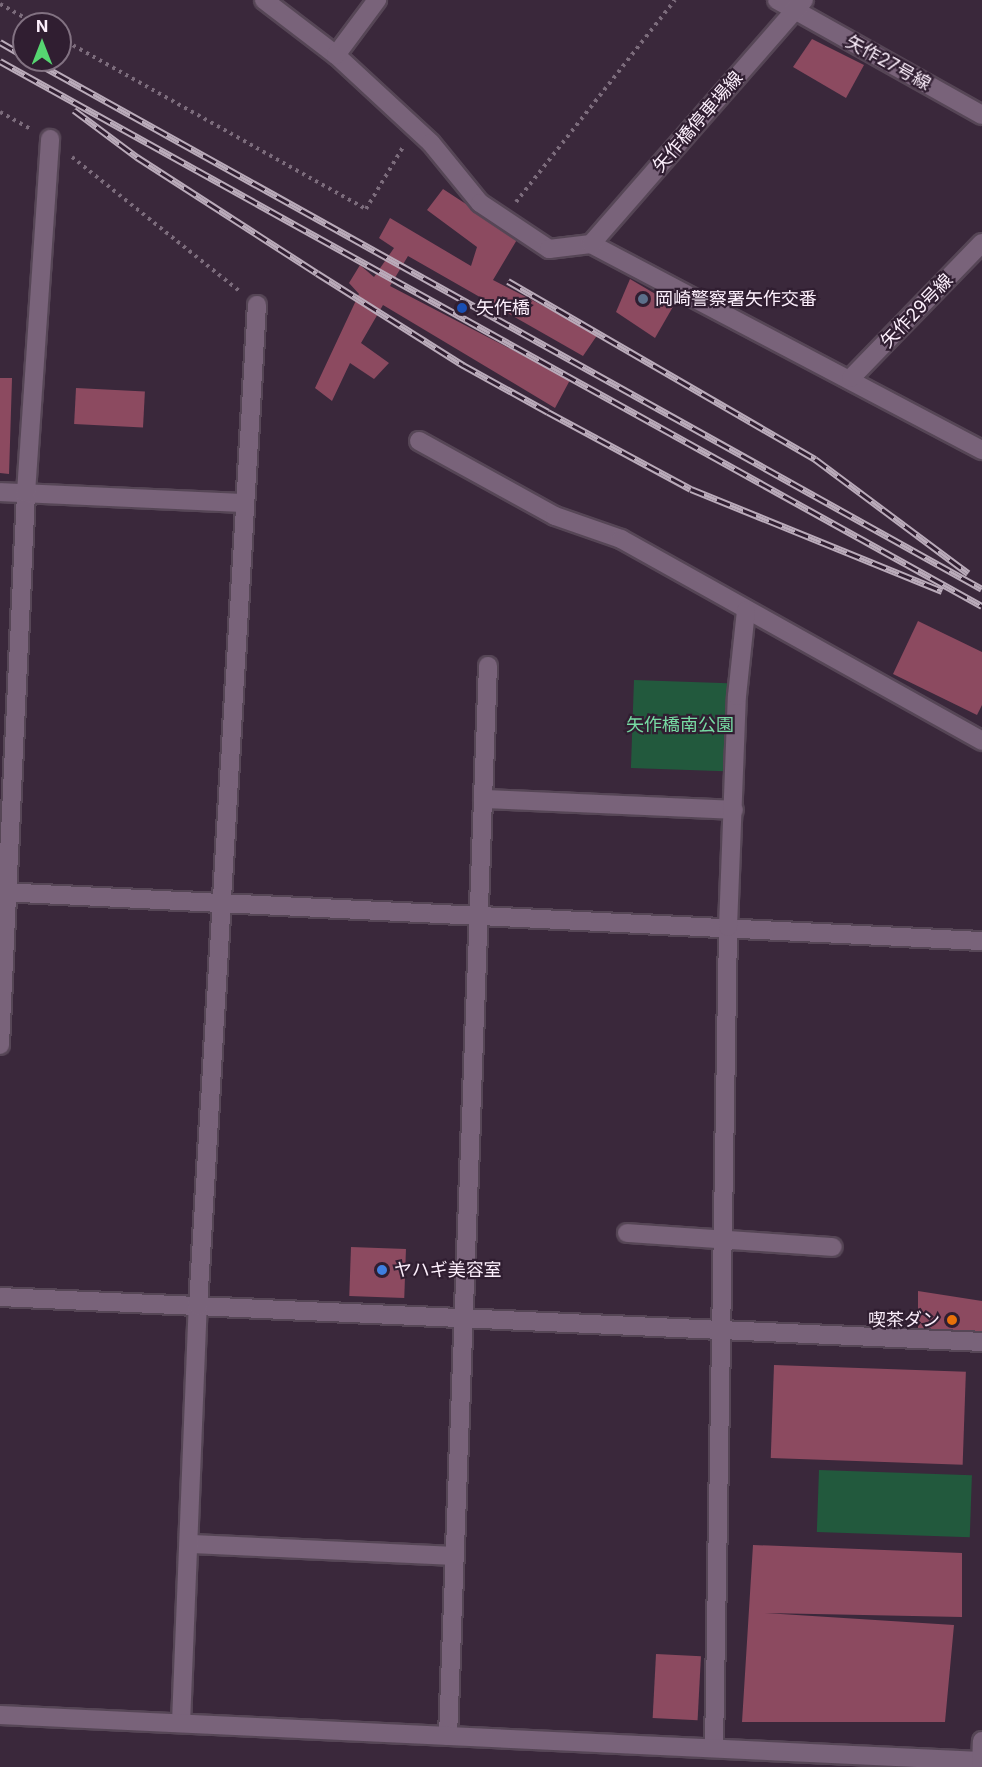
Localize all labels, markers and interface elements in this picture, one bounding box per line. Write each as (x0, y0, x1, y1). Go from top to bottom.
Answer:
north arrow (12, 12, 72, 72)
text: N (36, 16, 48, 36)
street label: 矢作27号線 (842, 31, 934, 95)
street label: 矢作橋停車場線 (649, 67, 747, 177)
street label: 矢作29号線 (877, 270, 957, 352)
place label: 岡崎警察署矢作交番 (655, 288, 817, 310)
marker: 岡崎警察署矢作交番 (636, 292, 650, 306)
place label: 矢作橋 (476, 297, 530, 319)
marker: 矢作橋 (453, 299, 471, 317)
park label: 矢作橋南公園 (626, 714, 734, 736)
place label: ヤハギ美容室 (394, 1259, 502, 1281)
marker: ヤハギ美容室 (375, 1263, 389, 1277)
place label: 喫茶ダン (868, 1309, 940, 1331)
marker: 喫茶ダン (945, 1313, 959, 1327)

